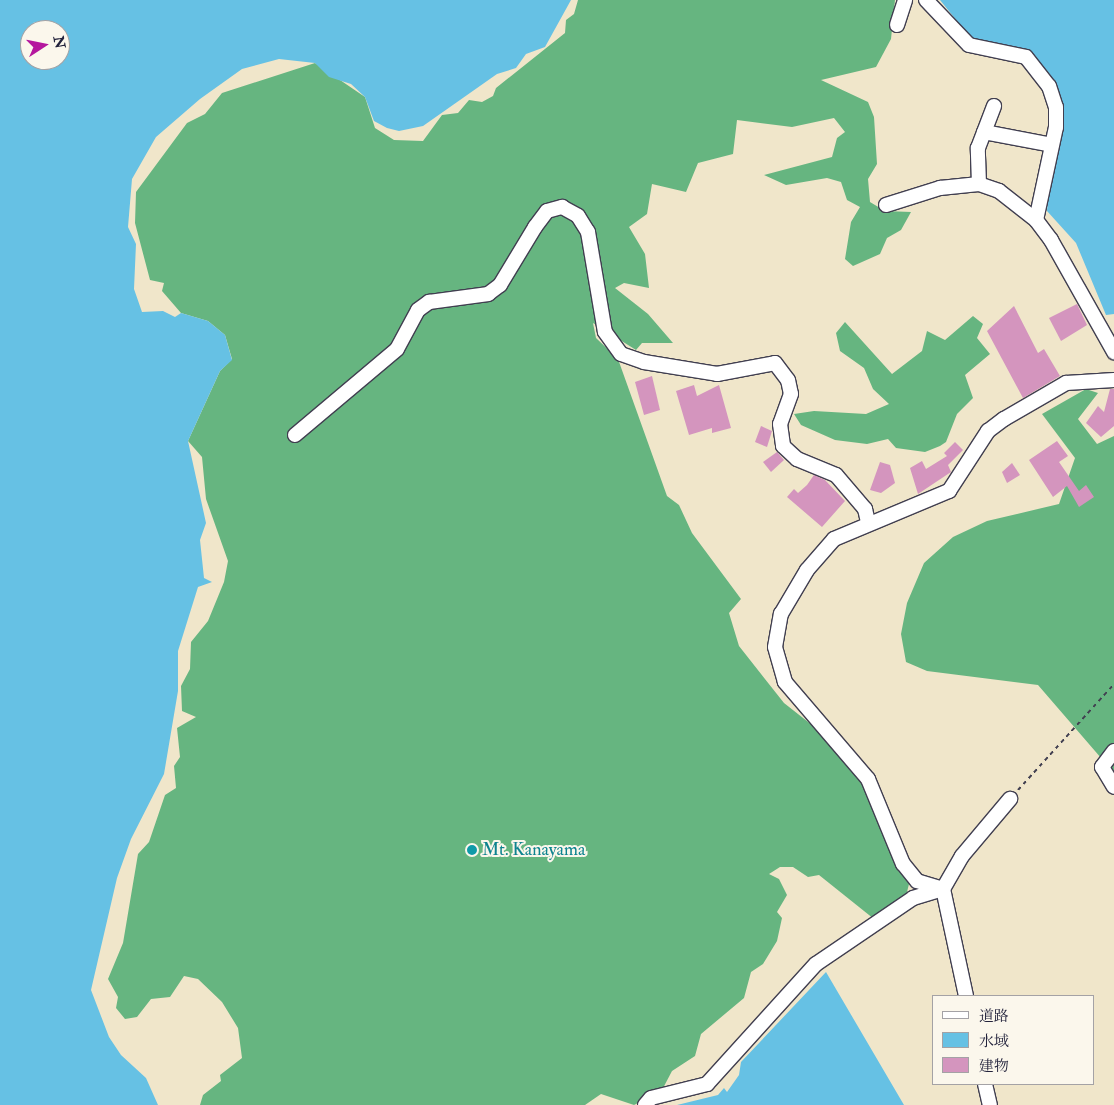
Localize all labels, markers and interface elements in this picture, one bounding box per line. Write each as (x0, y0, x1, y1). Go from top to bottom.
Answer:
north arrow (20, 20, 70, 70)
text: N (50, 34, 69, 50)
place label: Mt. Kanayama (482, 839, 585, 861)
marker: Mt. Kanayama (466, 844, 478, 856)
legend (932, 995, 1094, 1085)
text: 道路 (979, 1007, 1009, 1026)
text: 水域 (979, 1032, 1009, 1051)
text: 建物 (979, 1057, 1009, 1076)

